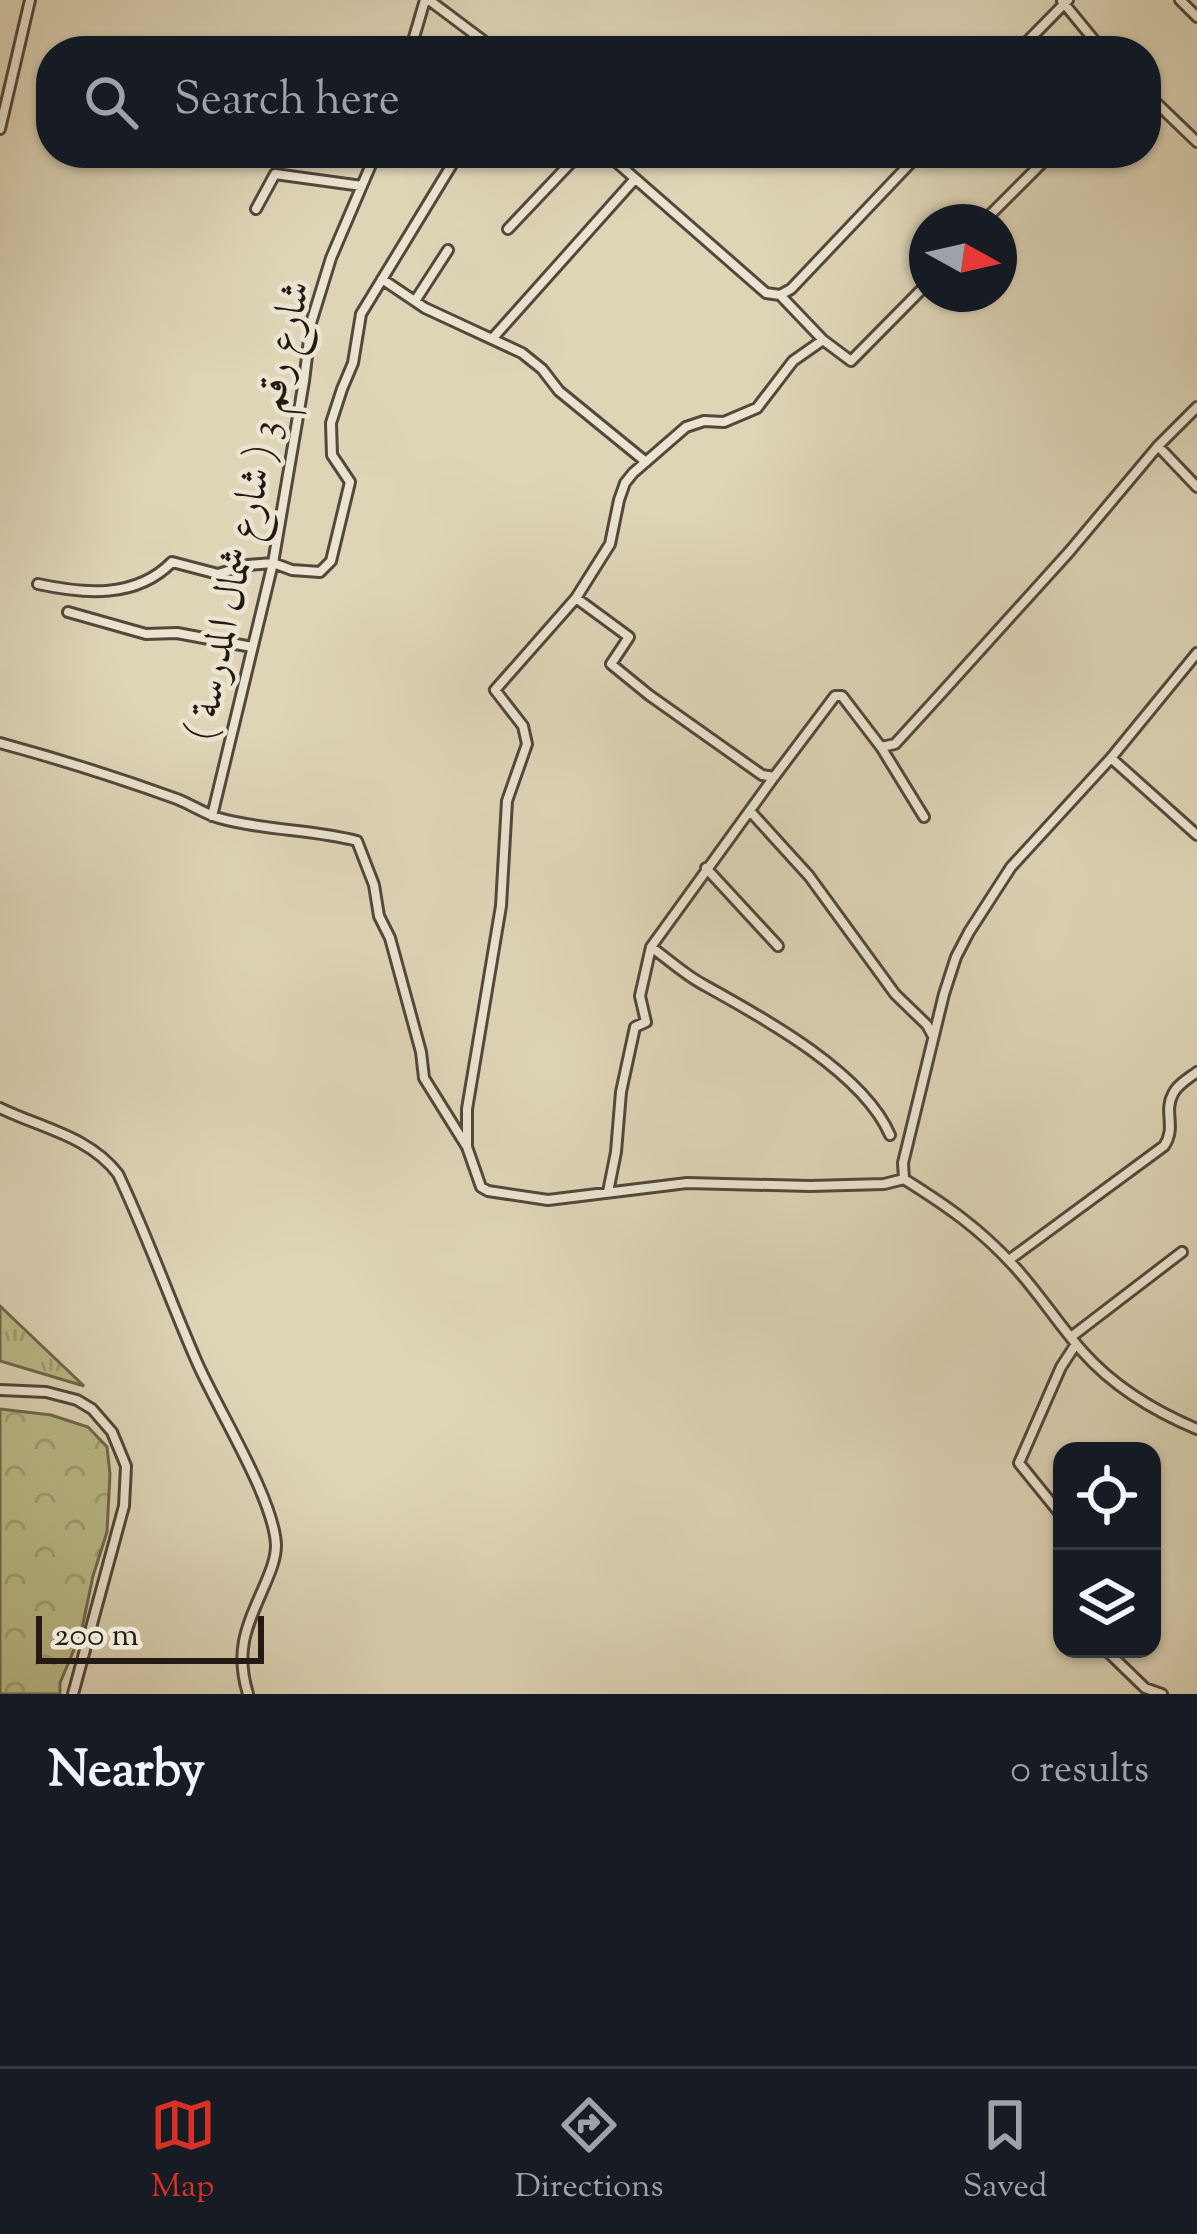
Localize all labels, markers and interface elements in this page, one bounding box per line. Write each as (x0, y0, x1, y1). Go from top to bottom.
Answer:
search box (36, 36, 1161, 168)
icon: search (78, 69, 144, 135)
text: Search here (174, 70, 400, 135)
north arrow (909, 204, 1017, 312)
street label: شارع رقم 3 ( شارع شمال المدرسة ) (173, 276, 334, 747)
map controls (1053, 1442, 1161, 1658)
button: locate (1053, 1442, 1161, 1550)
button: layers (1053, 1550, 1161, 1658)
scale bar (36, 1610, 264, 1663)
text: 200 m (54, 1613, 139, 1661)
text: Nearby (48, 1736, 205, 1809)
text: 0 results (1010, 1744, 1149, 1800)
tab: Map (150, 2092, 216, 2212)
tab: Directions (515, 2092, 664, 2212)
tab: Saved (963, 2092, 1047, 2212)

